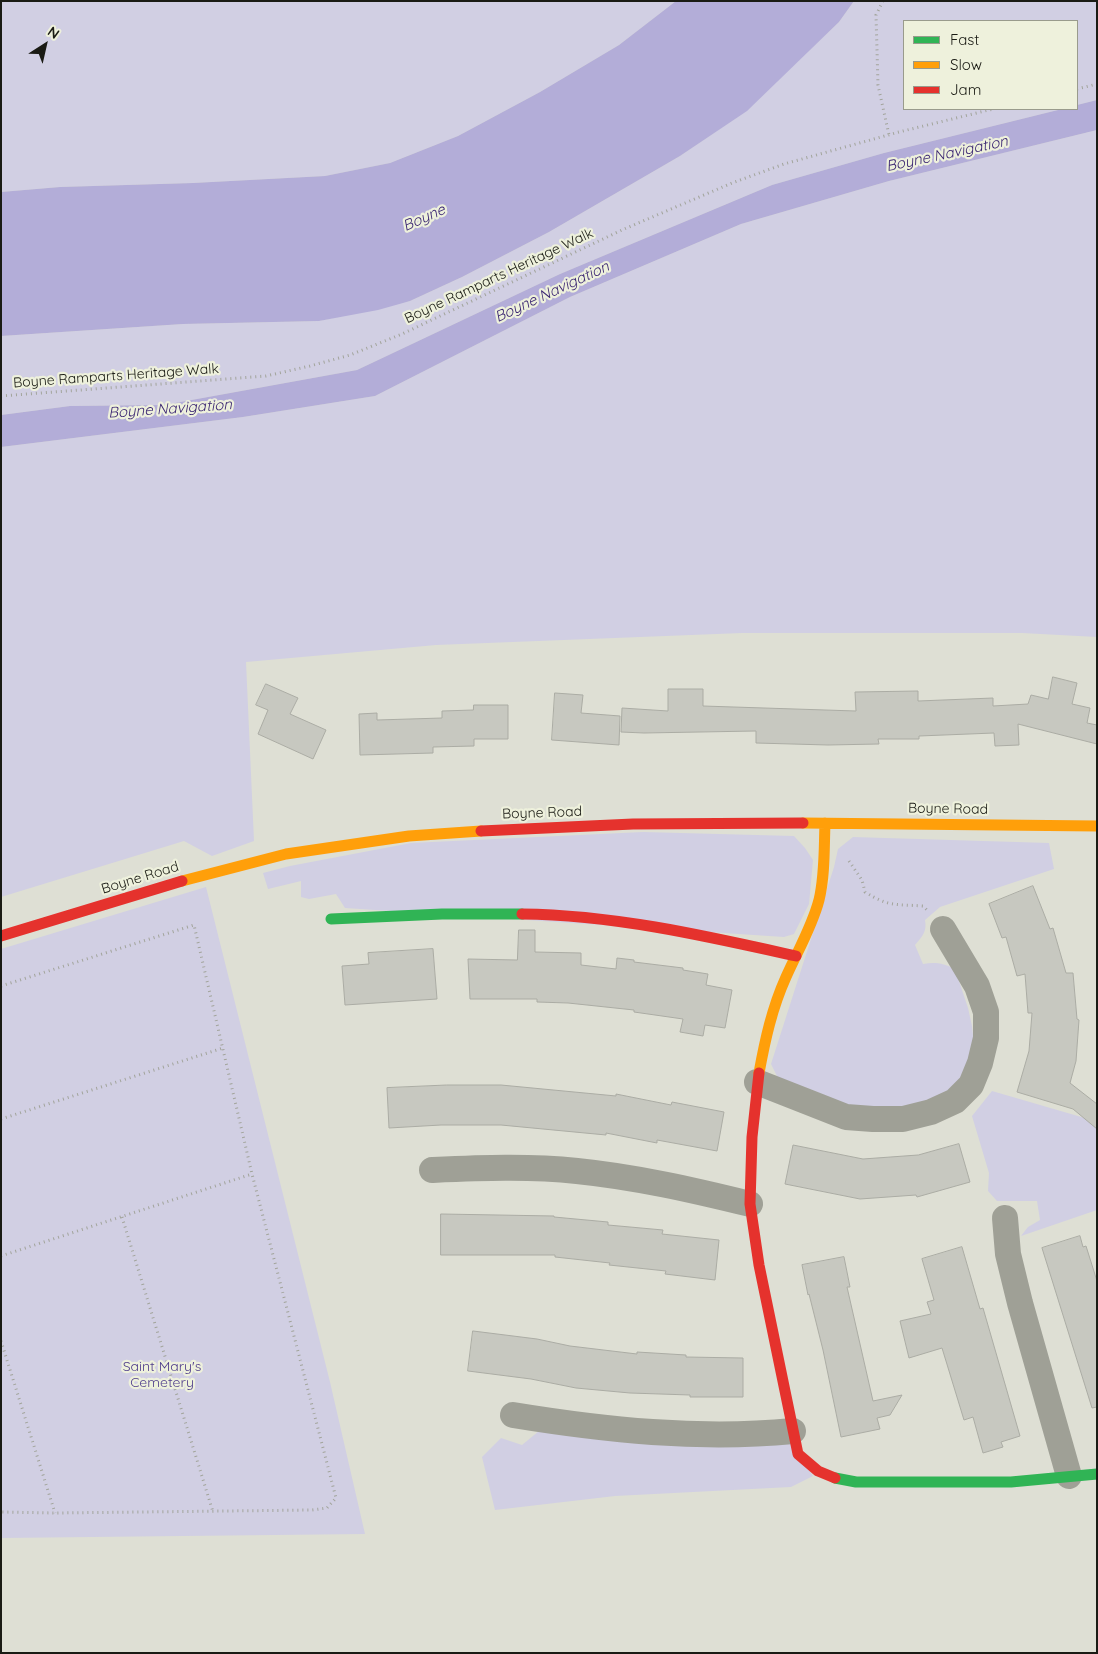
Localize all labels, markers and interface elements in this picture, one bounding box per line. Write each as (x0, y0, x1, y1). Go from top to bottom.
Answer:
north arrow (20, 20, 70, 70)
legend (903, 20, 1078, 110)
text: N (44, 22, 63, 43)
text: Fast (950, 30, 979, 49)
text: Slow (950, 55, 982, 74)
text: Jam (950, 80, 981, 99)
water label: Boyne Navigation (885, 132, 1009, 176)
water label: Boyne (400, 201, 448, 235)
street label: Boyne Ramparts Heritage Walk (402, 225, 596, 327)
water label: Boyne Navigation (492, 258, 612, 326)
street label: Boyne Ramparts Heritage Walk (13, 360, 219, 392)
water label: Boyne Navigation (108, 396, 232, 422)
street label: Boyne Road (908, 800, 988, 818)
street label: Boyne Road (502, 803, 582, 823)
street label: Boyne Road (99, 858, 181, 898)
park label: Saint Mary's Cemetery (123, 1359, 201, 1391)

